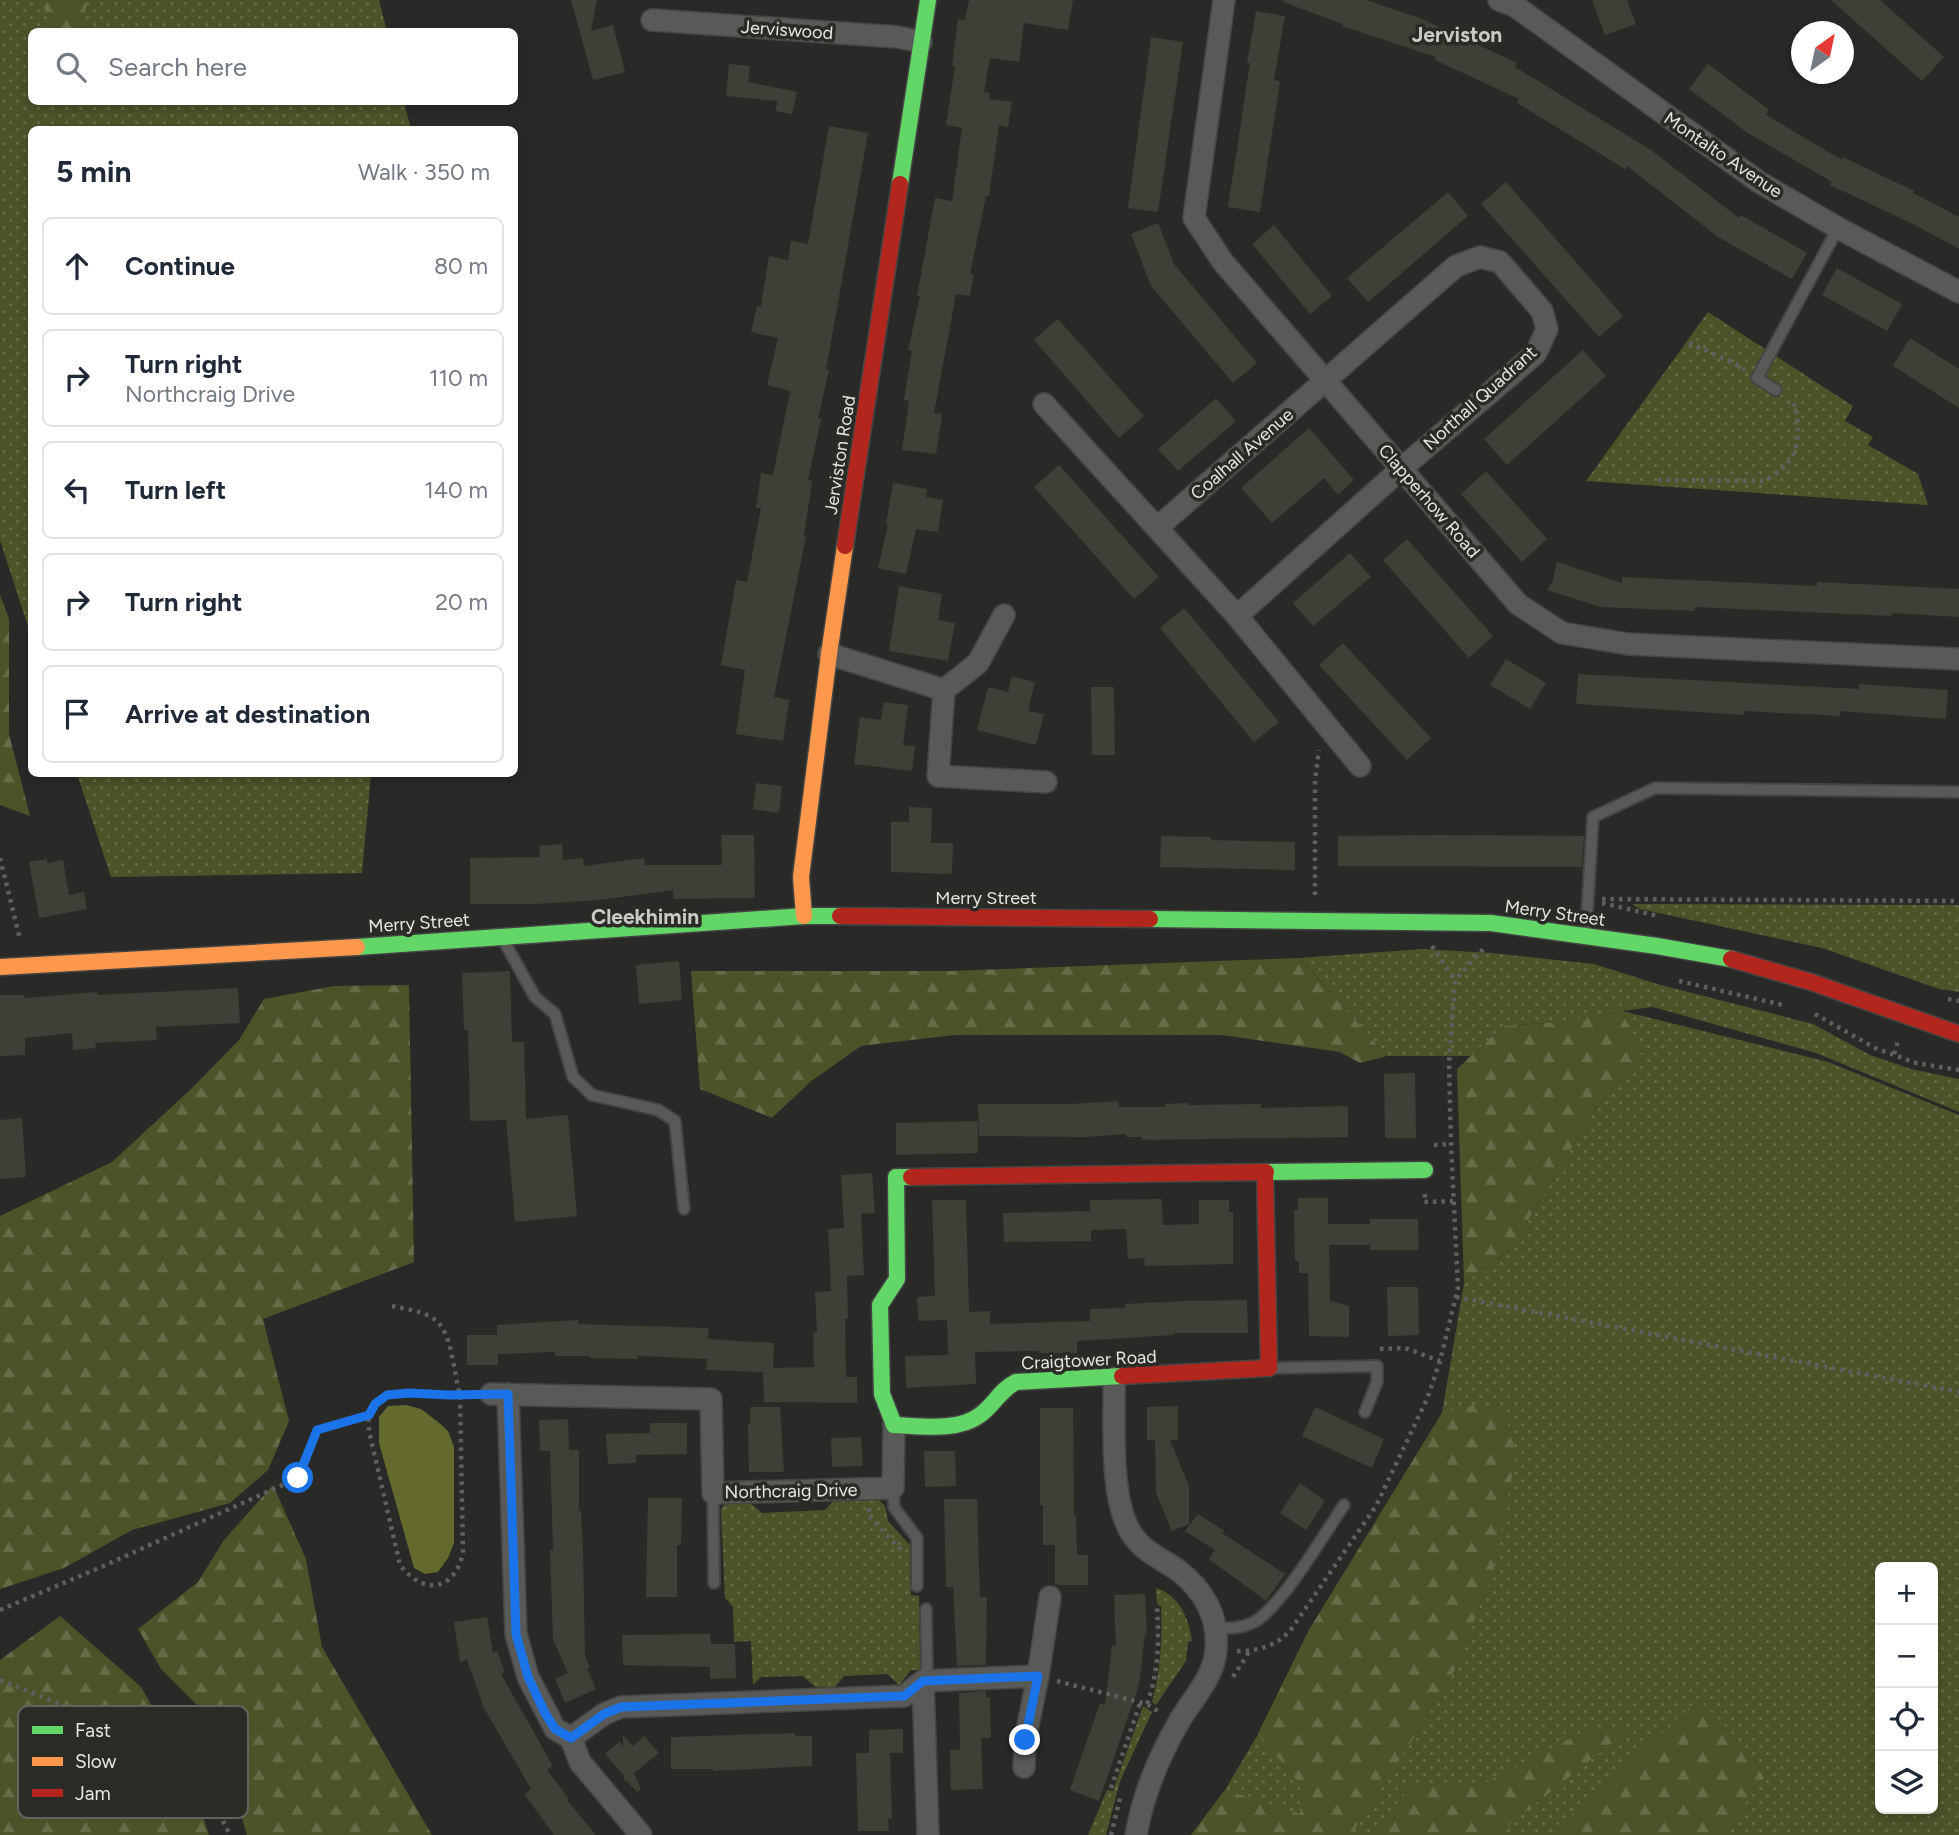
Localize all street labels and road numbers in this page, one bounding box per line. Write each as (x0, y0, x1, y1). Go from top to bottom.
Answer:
street label: Jerviswood (740, 16, 834, 44)
street label: Montalto Avenue (1660, 107, 1787, 203)
street label: Northall Quadrant (1419, 341, 1541, 455)
street label: Jerviston Road (820, 394, 860, 516)
street label: Coalhall Avenue (1186, 403, 1298, 505)
street label: Clapperhow Road (1374, 440, 1484, 562)
street label: Merry Street (935, 887, 1037, 909)
street label: Merry Street (1503, 895, 1607, 931)
street label: Merry Street (368, 908, 471, 938)
street label: Craigtower Road (1021, 1345, 1157, 1375)
street label: Northcraig Drive (724, 1479, 858, 1503)

